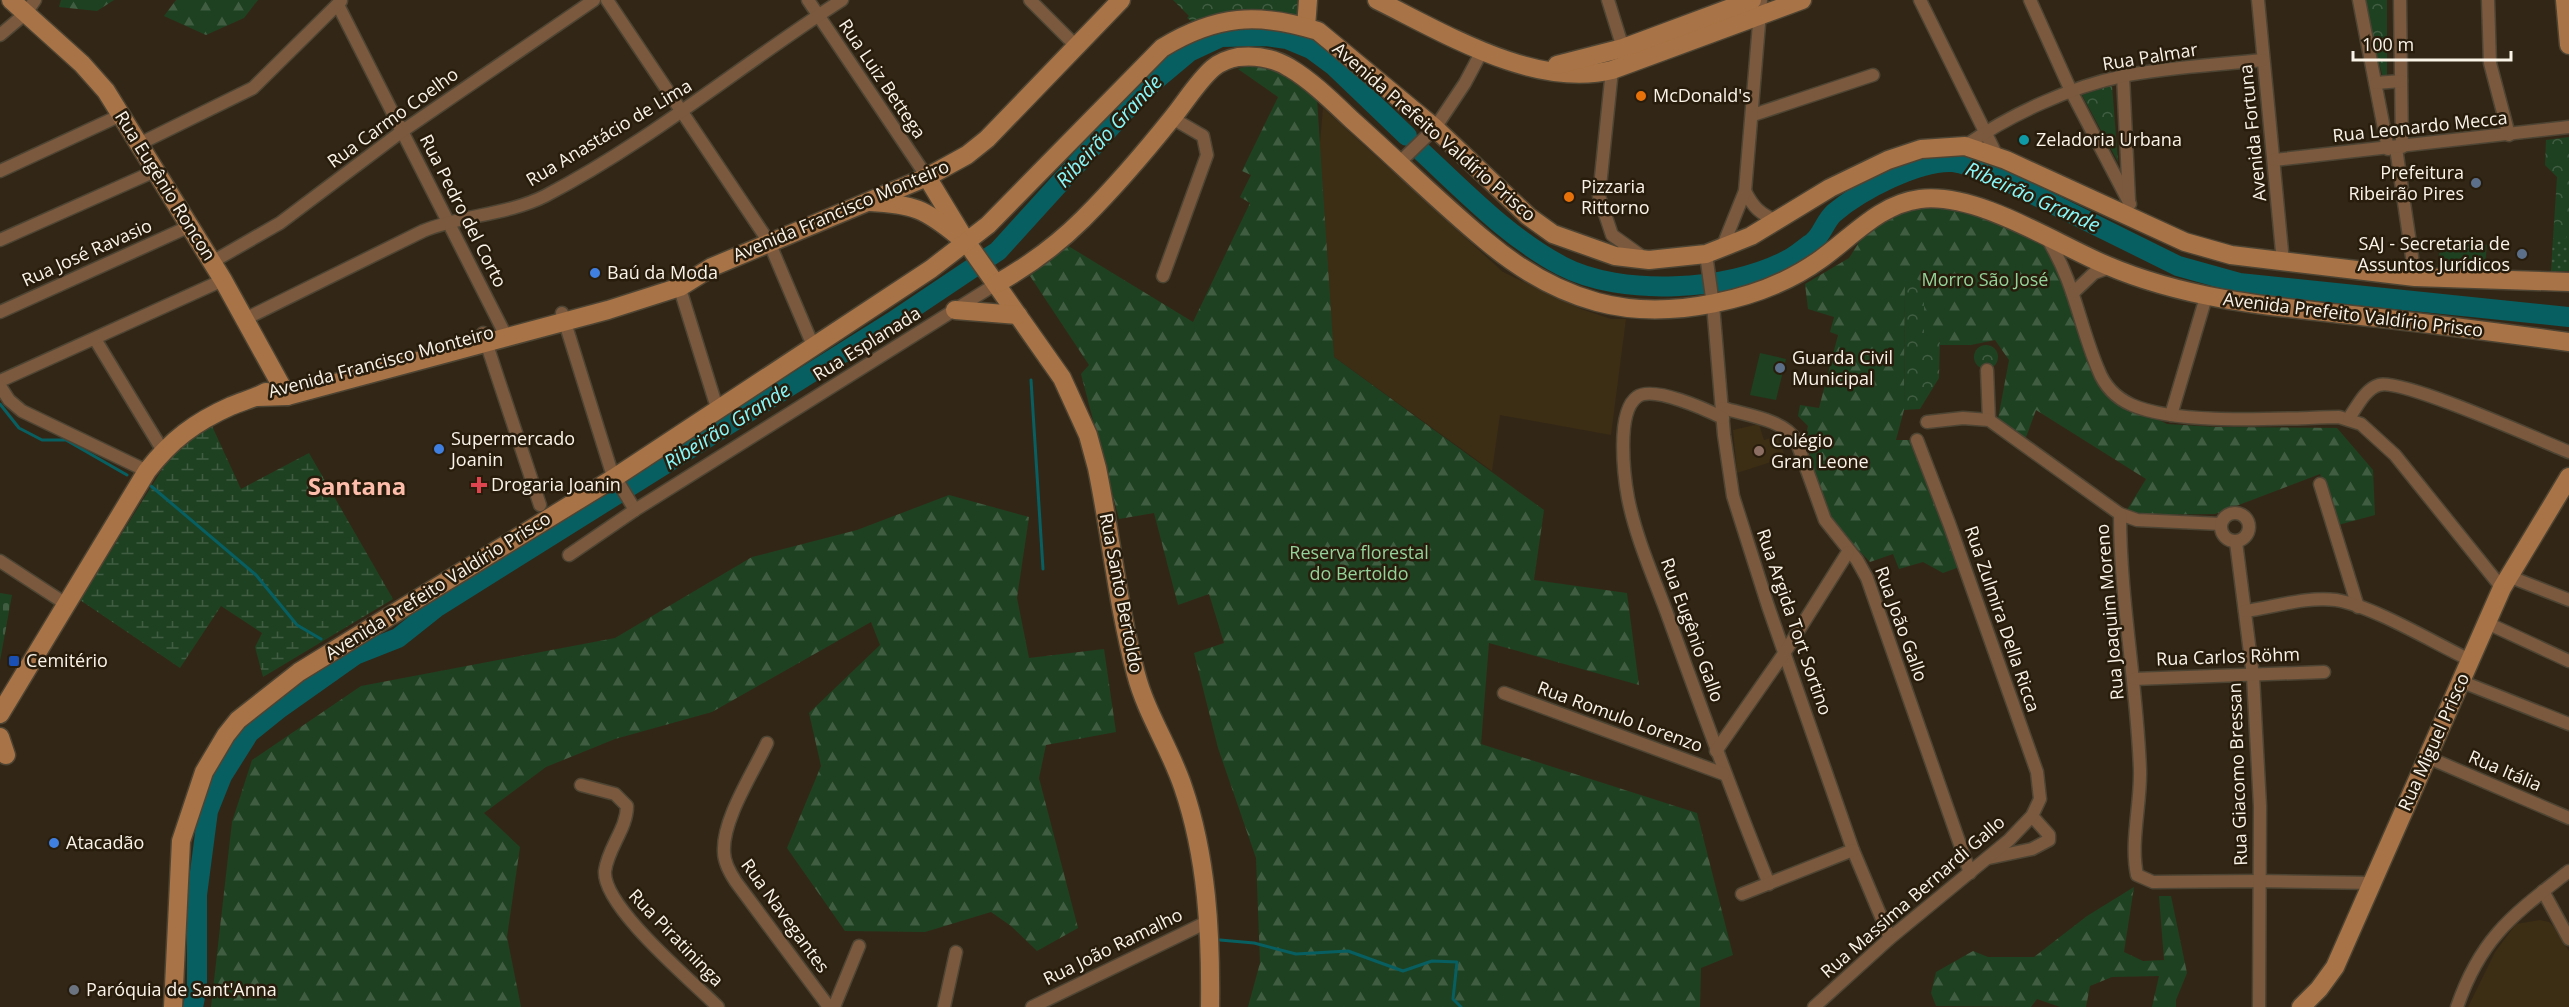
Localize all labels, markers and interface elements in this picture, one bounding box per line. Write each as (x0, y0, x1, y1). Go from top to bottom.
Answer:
street label: Rua Luiz Bettega (834, 14, 932, 143)
scale bar (2353, 24, 2510, 62)
text: 100 m (2362, 32, 2414, 56)
street label: Avenida Prefeito Valdírio Prisco (1328, 36, 1541, 226)
street label: Rua Palmar (2100, 37, 2200, 75)
street label: Rua Carmo Coelho (322, 62, 463, 173)
street label: Avenida Fortuna (2233, 63, 2271, 203)
water label: Ribeirão Grande (1049, 69, 1168, 193)
street label: Rua Anastácio de Lima (521, 73, 696, 191)
place label: McDonald's (1653, 83, 1751, 107)
marker: McDonald's (1634, 89, 1648, 103)
street label: Rua Leonardo Mecca (2331, 105, 2508, 147)
street label: Rua Eugênio Roncon (110, 106, 222, 265)
place label: Zeladoria Urbana (2036, 127, 2182, 151)
street label: Rua Pedro del Corto (415, 130, 513, 291)
marker: Zeladoria Urbana (2017, 133, 2031, 147)
street label: Avenida Francisco Monteiro (729, 154, 952, 267)
water label: Ribeirão Grande (1962, 155, 2105, 238)
place label: Prefeitura Ribeirão Pires (2348, 160, 2464, 205)
place label: Pizzaria Rittorno (1581, 174, 1650, 219)
marker: Prefeitura Ribeirão Pires (2469, 176, 2483, 190)
marker: Pizzaria Rittorno (1562, 190, 1576, 204)
street label: Rua José Ravasio (18, 213, 155, 292)
place label: SAJ - Secretaria de Assuntos Jurídicos (2358, 231, 2510, 276)
marker: SAJ - Secretaria de Assuntos Jurídicos (2515, 247, 2529, 261)
place label: Baú da Moda (607, 260, 718, 284)
marker: Baú da Moda (588, 266, 602, 280)
park label: Morro São José (1922, 267, 2048, 291)
street label: Avenida Prefeito Valdírio Prisco (2222, 286, 2484, 342)
street label: Rua Esplanada (808, 300, 925, 386)
street label: Avenida Francisco Monteiro (265, 319, 496, 403)
place label: Guarda Civil Municipal (1792, 345, 1893, 390)
marker: Guarda Civil Municipal (1773, 361, 1787, 375)
water label: Ribeirão Grande (658, 376, 795, 475)
place label: Supermercado Joanin (449, 426, 575, 471)
place label: Colégio Gran Leone (1771, 428, 1869, 473)
marker: Supermercado Joanin (432, 442, 446, 456)
marker: Colégio Gran Leone (1752, 444, 1766, 458)
district label: Santana (308, 469, 406, 502)
place label: Drogaria Joanin (491, 472, 621, 496)
marker: Drogaria Joanin (472, 478, 486, 492)
street label: Avenida Prefeito Valdírio Prisco (320, 506, 555, 665)
street label: Rua Santo Bertoldo (1095, 511, 1149, 675)
street label: Rua Zulmira Della Ricca (1960, 522, 2046, 715)
street label: Rua Joaquim Moreno (2089, 523, 2129, 701)
street label: Rua Argida Tort Sortino (1752, 525, 1838, 718)
park label: Reserva florestal do Bertoldo (1289, 540, 1429, 585)
street label: Rua Eugênio Gallo (1656, 554, 1730, 705)
street label: Rua João Gallo (1870, 563, 1934, 685)
street label: Rua Carlos Röhm (2156, 641, 2300, 671)
place label: Cemitério (26, 648, 108, 672)
marker: Cemitério (7, 654, 21, 668)
street label: Rua Miguel Prisco (2392, 669, 2474, 814)
street label: Rua Romulo Lorenzo (1534, 675, 1706, 757)
street label: Rua Giacomo Bressan (2222, 682, 2252, 866)
street label: Rua Itália (2465, 744, 2546, 796)
street label: Rua Massima Bernardi Gallo (1815, 810, 2010, 983)
place label: Atacadão (66, 830, 144, 854)
marker: Atacadão (47, 836, 61, 850)
street label: Rua Navegantes (736, 854, 835, 977)
street label: Rua Piratininga (624, 883, 729, 991)
street label: Rua João Ramalho (1039, 902, 1186, 990)
place label: Paróquia de Sant'Anna (86, 977, 277, 1001)
marker: Paróquia de Sant'Anna (67, 983, 81, 997)

